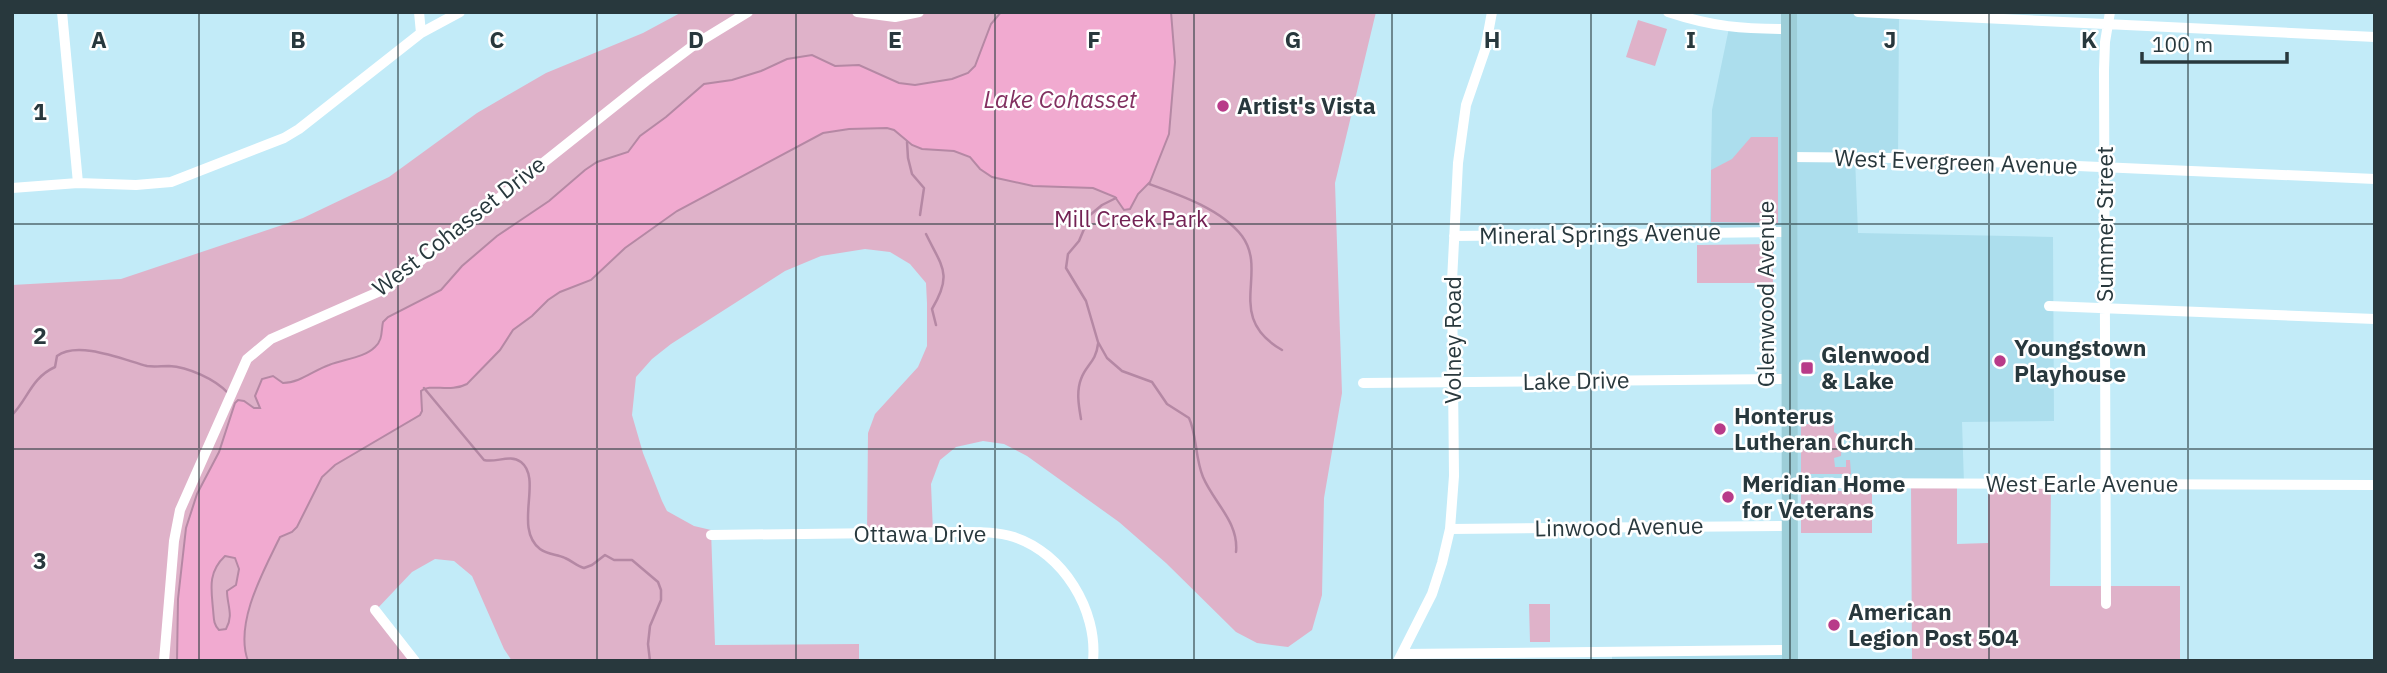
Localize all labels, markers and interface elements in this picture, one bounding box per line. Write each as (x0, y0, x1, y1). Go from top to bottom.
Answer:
scale bar (2142, 21, 2287, 65)
text: A (91, 24, 107, 54)
text: B (290, 24, 306, 54)
text: C (490, 24, 505, 54)
text: D (688, 24, 704, 54)
text: E (888, 24, 902, 54)
text: F (1087, 24, 1101, 54)
text: G (1285, 24, 1301, 54)
text: H (1484, 24, 1500, 54)
text: I (1686, 24, 1696, 54)
text: J (1884, 24, 1896, 54)
text: K (2081, 24, 2097, 54)
text: 100 m (2152, 30, 2213, 58)
water label: Lake Cohasset (984, 83, 1138, 115)
place label: Artist's Vista (1237, 90, 1376, 120)
text: 1 (33, 96, 47, 126)
marker: Artist's Vista (1215, 98, 1231, 114)
street label: West Evergreen Avenue (1834, 142, 2078, 180)
street label: Summer Street (2089, 146, 2119, 302)
street label: West Cohasset Drive (366, 148, 551, 302)
street label: Glenwood Avenue (1750, 201, 1780, 387)
park label: Mill Creek Park (1054, 203, 1208, 233)
street label: Mineral Springs Avenue (1479, 216, 1721, 250)
street label: Volney Road (1437, 276, 1467, 404)
text: 2 (33, 320, 47, 350)
place label: Youngstown Playhouse (2014, 332, 2147, 388)
place label: Glenwood & Lake (1821, 339, 1930, 395)
marker: Youngstown Playhouse (1992, 353, 2008, 369)
marker: Glenwood & Lake (1799, 360, 1815, 376)
street label: Lake Drive (1522, 364, 1630, 396)
place label: Honterus Lutheran Church (1734, 400, 1914, 456)
marker: Honterus Lutheran Church (1712, 421, 1728, 437)
place label: Meridian Home for Veterans (1742, 468, 1906, 524)
street label: West Earle Avenue (1986, 468, 2178, 498)
marker: Meridian Home for Veterans (1720, 489, 1736, 505)
street label: Linwood Avenue (1534, 510, 1704, 542)
street label: Ottawa Drive (854, 518, 987, 548)
text: 3 (33, 545, 47, 575)
place label: American Legion Post 504 (1848, 596, 2019, 652)
marker: American Legion Post 504 (1826, 617, 1842, 633)

